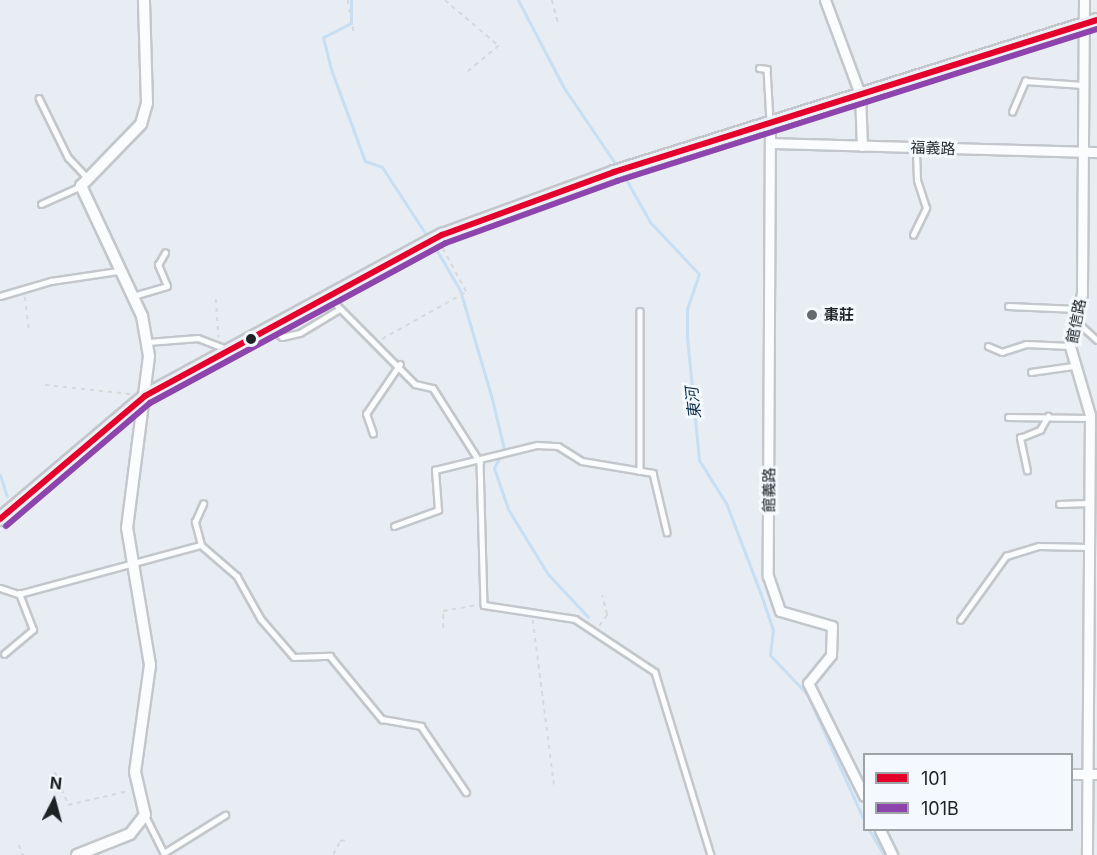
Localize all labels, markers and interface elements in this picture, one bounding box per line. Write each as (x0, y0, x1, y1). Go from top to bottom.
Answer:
street label: 福義路 (910, 138, 956, 158)
street label: 館信路 (1063, 297, 1089, 345)
place label: 棗莊 (824, 306, 854, 324)
marker: 棗莊 (805, 308, 819, 322)
unlabelled marker (245, 333, 257, 345)
water label: 東河 (682, 386, 704, 420)
street label: 館義路 (760, 468, 778, 512)
legend (863, 753, 1073, 831)
text: 101 (921, 768, 947, 789)
north arrow (24, 771, 84, 831)
text: N (49, 773, 63, 794)
text: 101B (921, 798, 959, 819)

